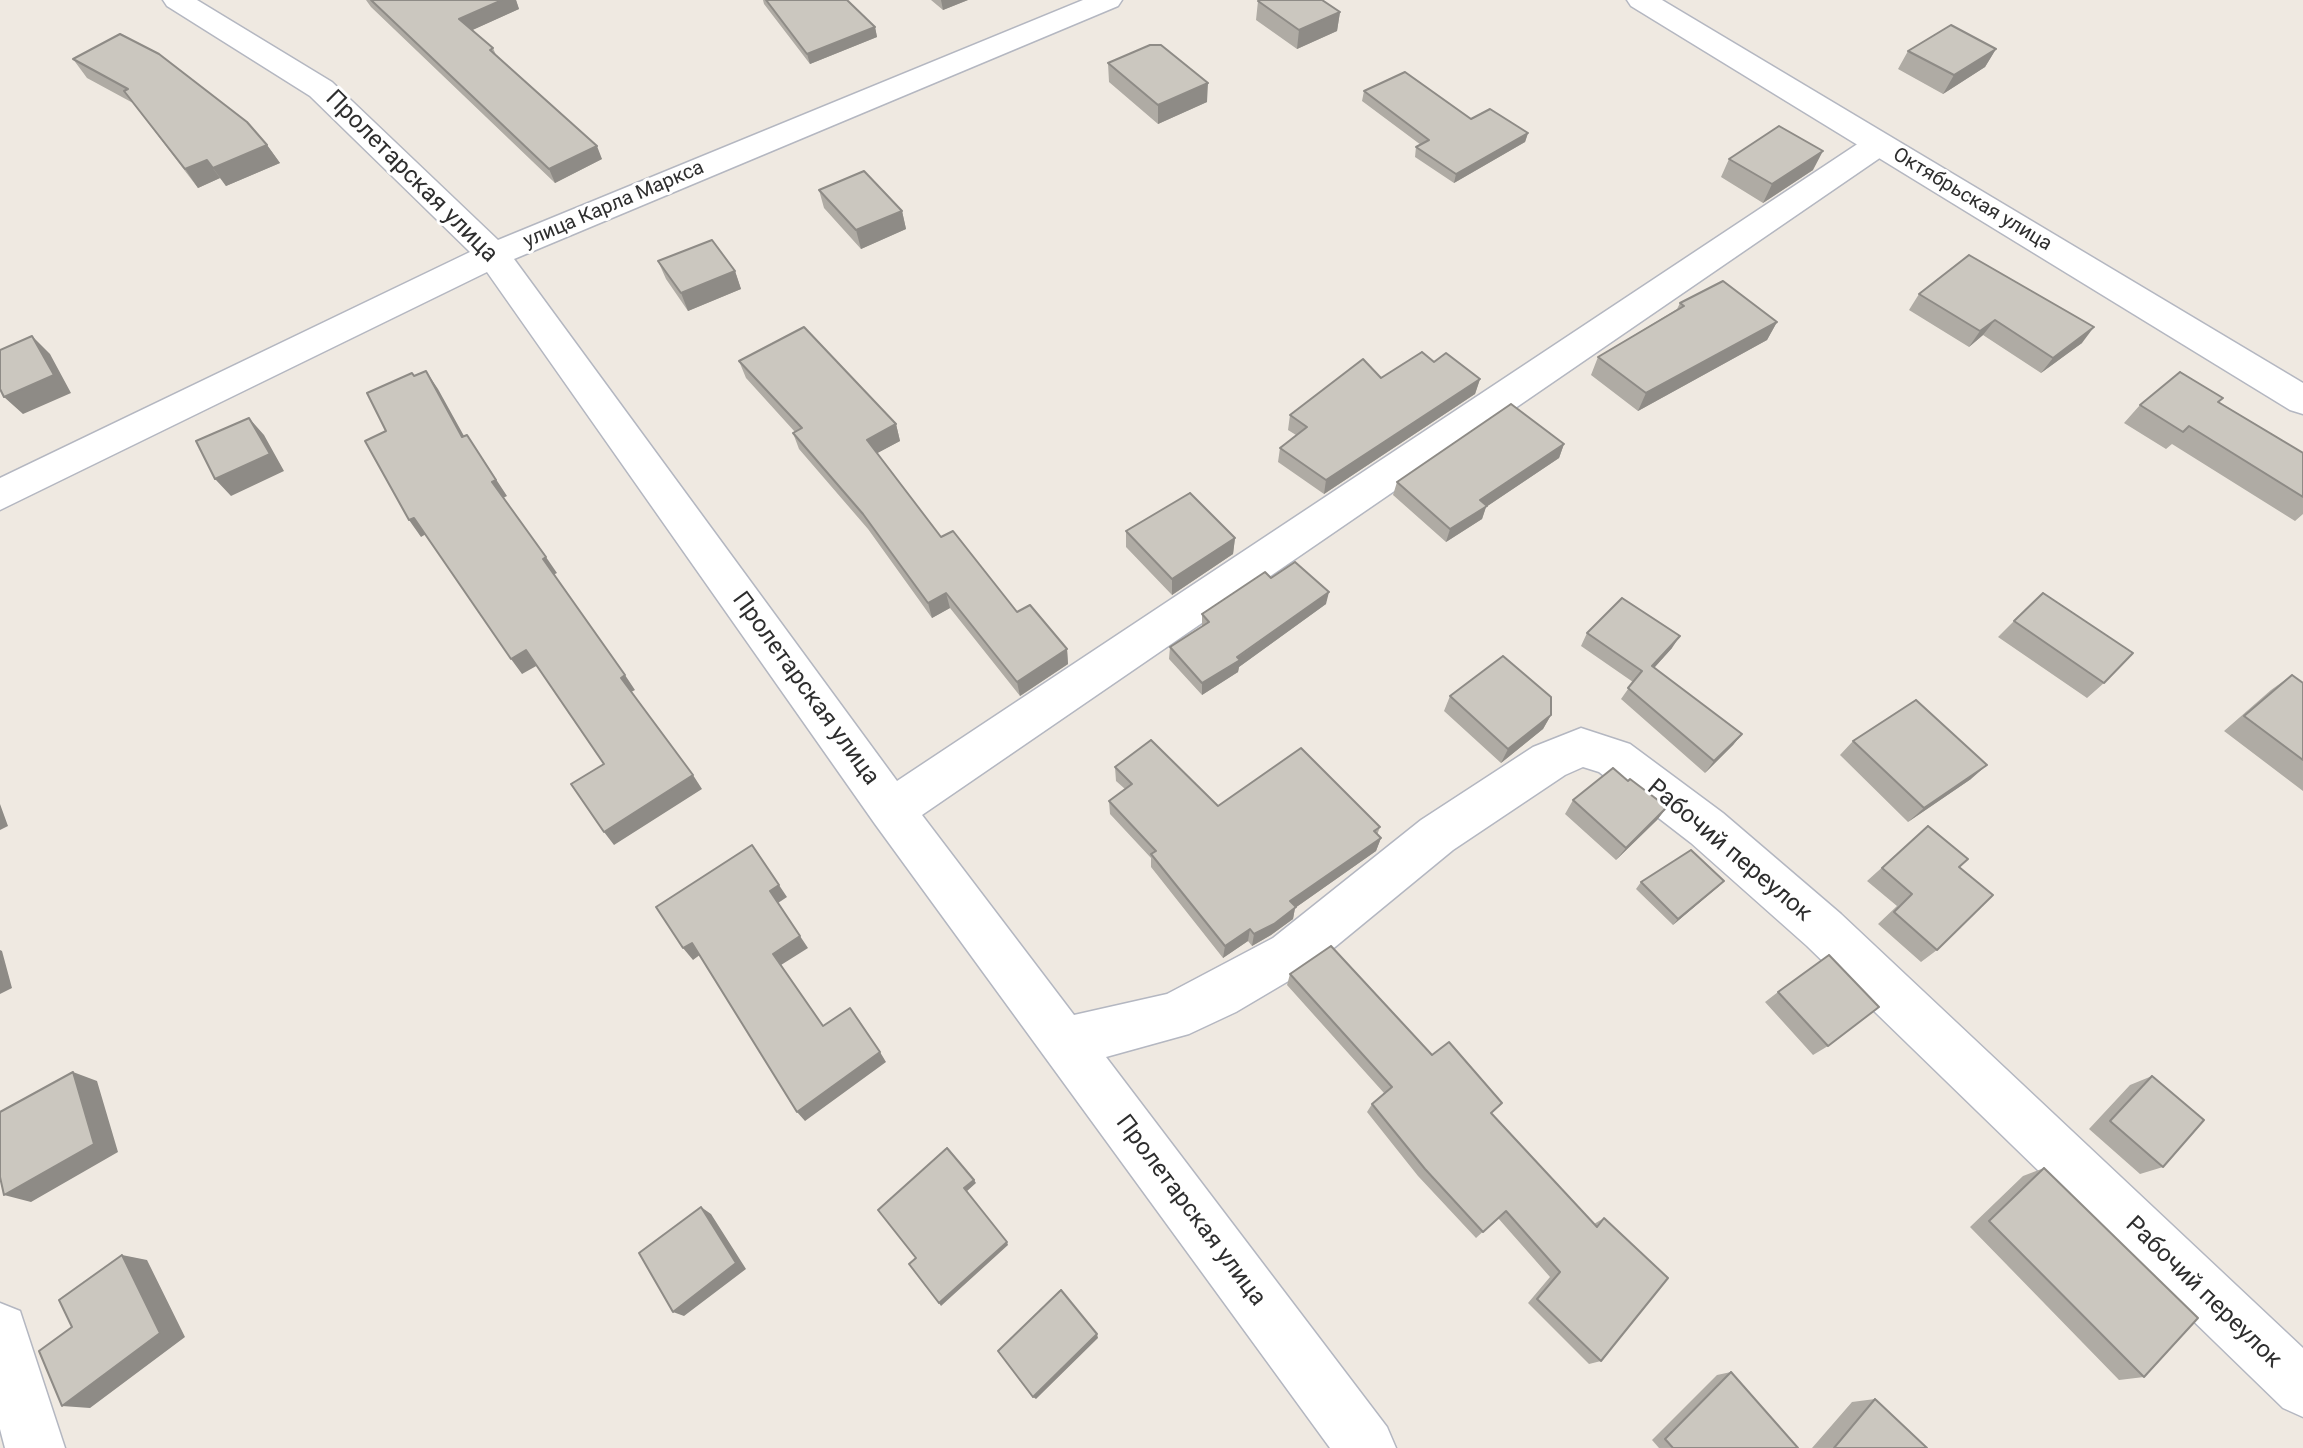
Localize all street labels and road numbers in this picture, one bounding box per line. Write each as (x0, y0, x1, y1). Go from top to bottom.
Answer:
street label: Пролетарская улица (319, 85, 503, 269)
street label: Октябрьская улица (1888, 143, 2056, 257)
street label: улица Карла Маркса (520, 156, 708, 254)
street label: Пролетарская улица (725, 587, 885, 791)
street label: Рабочий переулок (1641, 774, 1817, 928)
street label: Пролетарская улица (1109, 1110, 1271, 1312)
street label: Рабочий переулок (2119, 1211, 2287, 1375)

